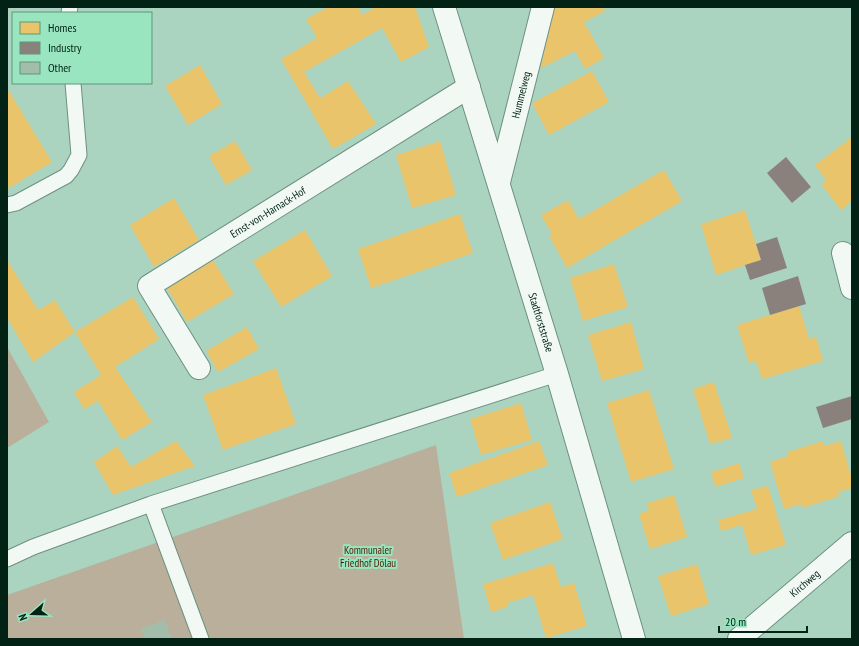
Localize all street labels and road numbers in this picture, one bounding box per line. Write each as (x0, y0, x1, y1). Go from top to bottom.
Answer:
street label: Hummelweg (508, 70, 534, 120)
street label: Ernst-von-Harnack-Hof (227, 183, 309, 241)
street label: Stadtforststraße (525, 291, 557, 354)
street label: Kirchweg (787, 566, 823, 600)

